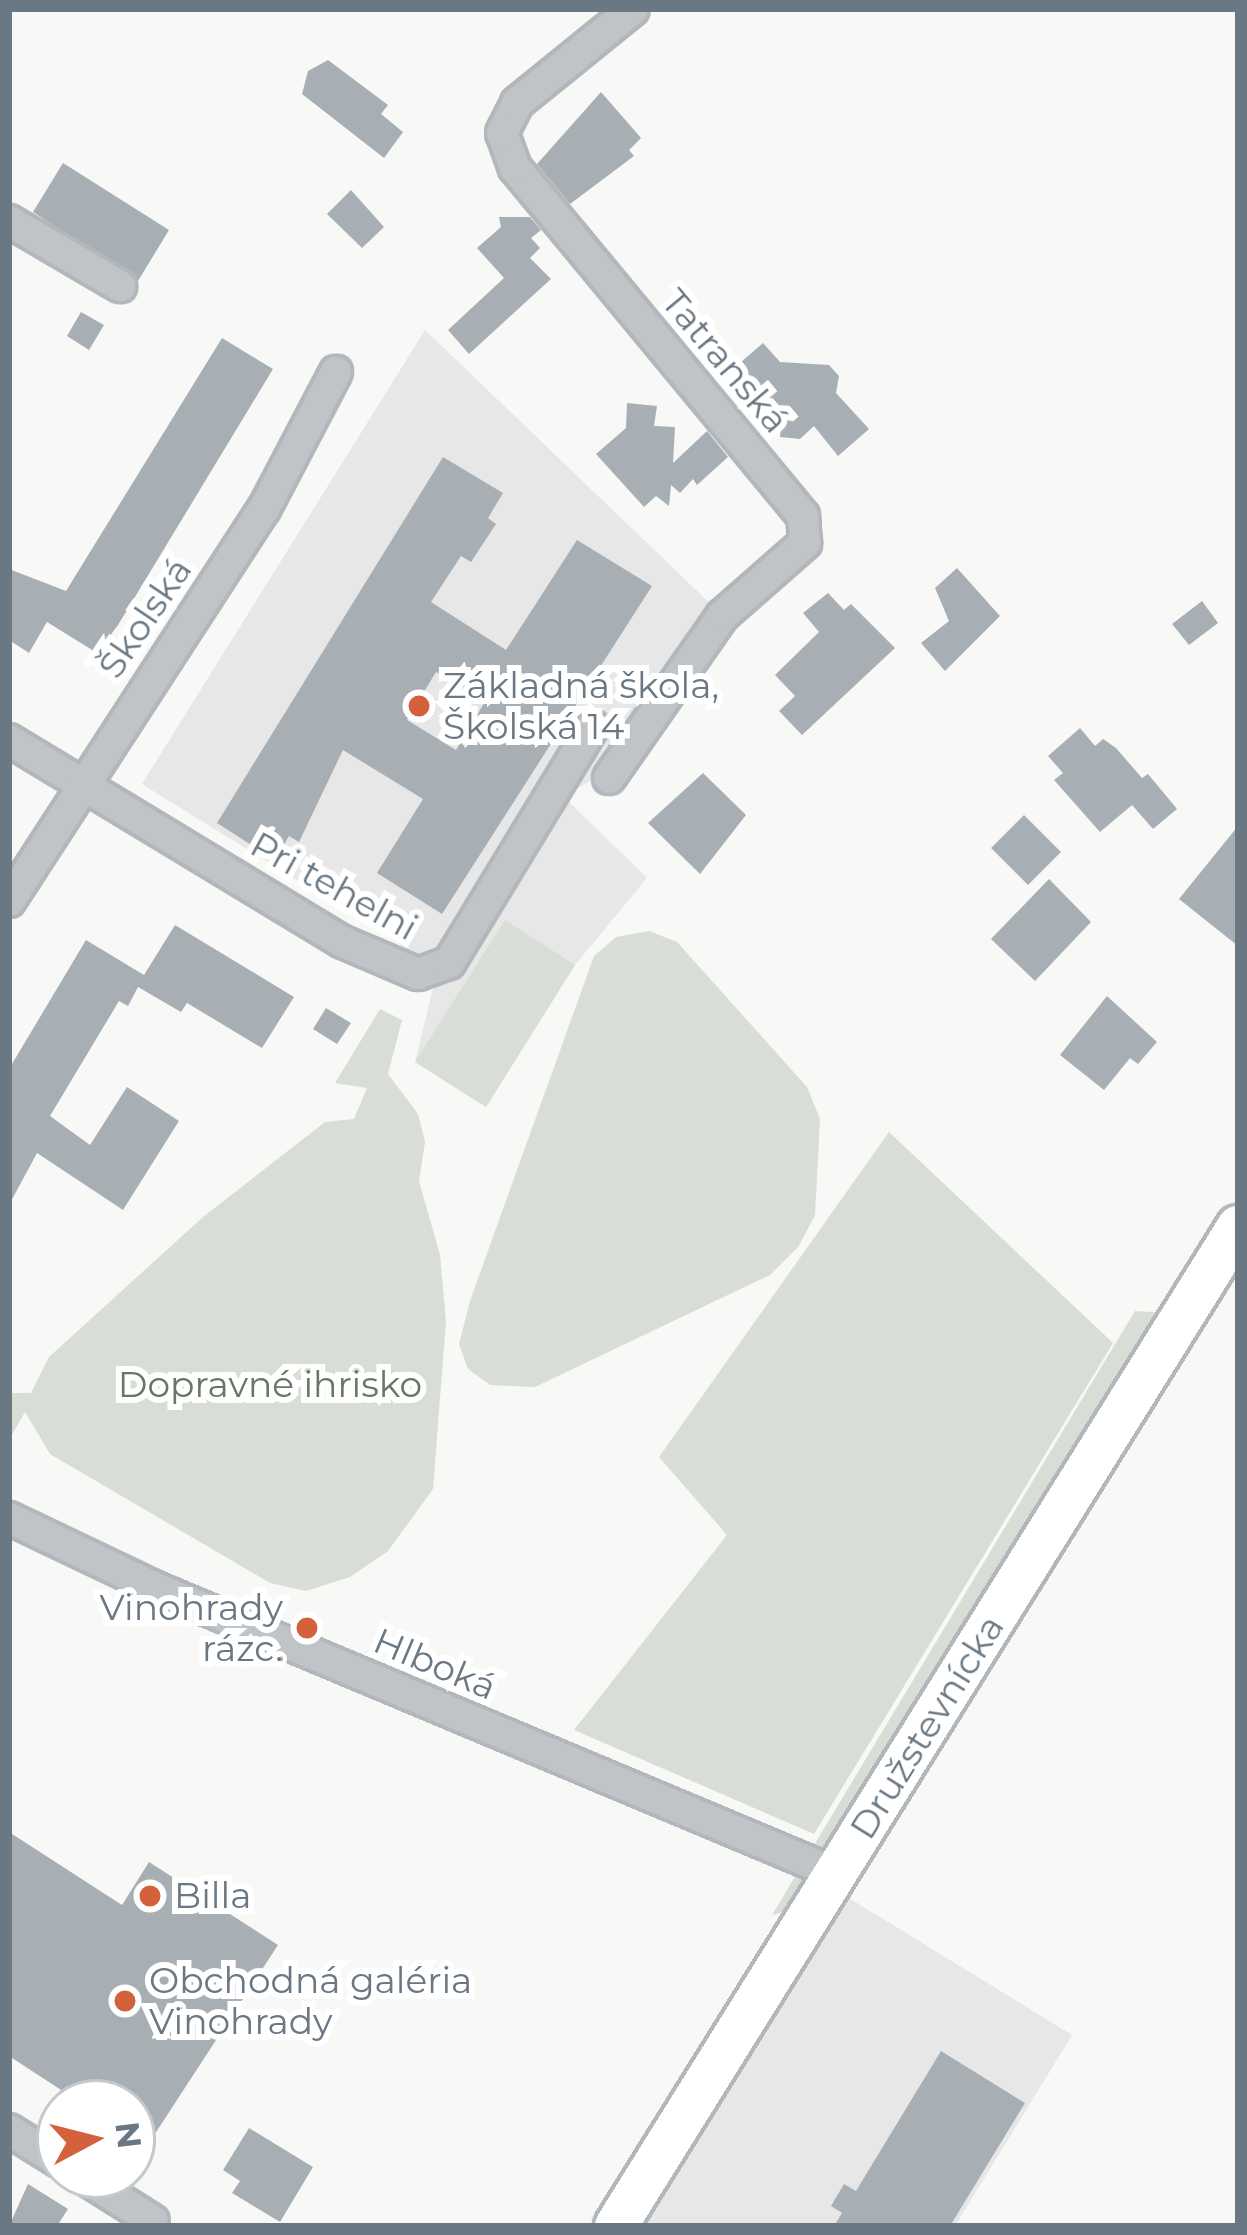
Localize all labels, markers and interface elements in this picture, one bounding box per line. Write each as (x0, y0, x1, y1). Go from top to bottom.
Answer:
street label: Tatranská (653, 280, 797, 442)
street label: Školská (89, 550, 201, 686)
place label: Základná škola, Školská 14 (443, 663, 719, 748)
marker: Základná škola, Školská 14 (406, 693, 432, 719)
street label: Pri tehelni (243, 823, 425, 949)
park label: Dopravné ihrisko (118, 1363, 422, 1407)
place label: Vinohrady rázc. (100, 1585, 283, 1670)
street label: Družstevnícka (841, 1607, 1013, 1847)
marker: Vinohrady rázc. (294, 1615, 320, 1641)
street label: Hlboká (367, 1619, 503, 1709)
place label: Billa (174, 1874, 251, 1918)
marker: Billa (137, 1883, 163, 1909)
place label: Obchodná galéria Vinohrady (149, 1958, 472, 2043)
marker: Obchodná galéria Vinohrady (112, 1988, 138, 2014)
north arrow (36, 2079, 156, 2199)
text: N (107, 2119, 150, 2151)

